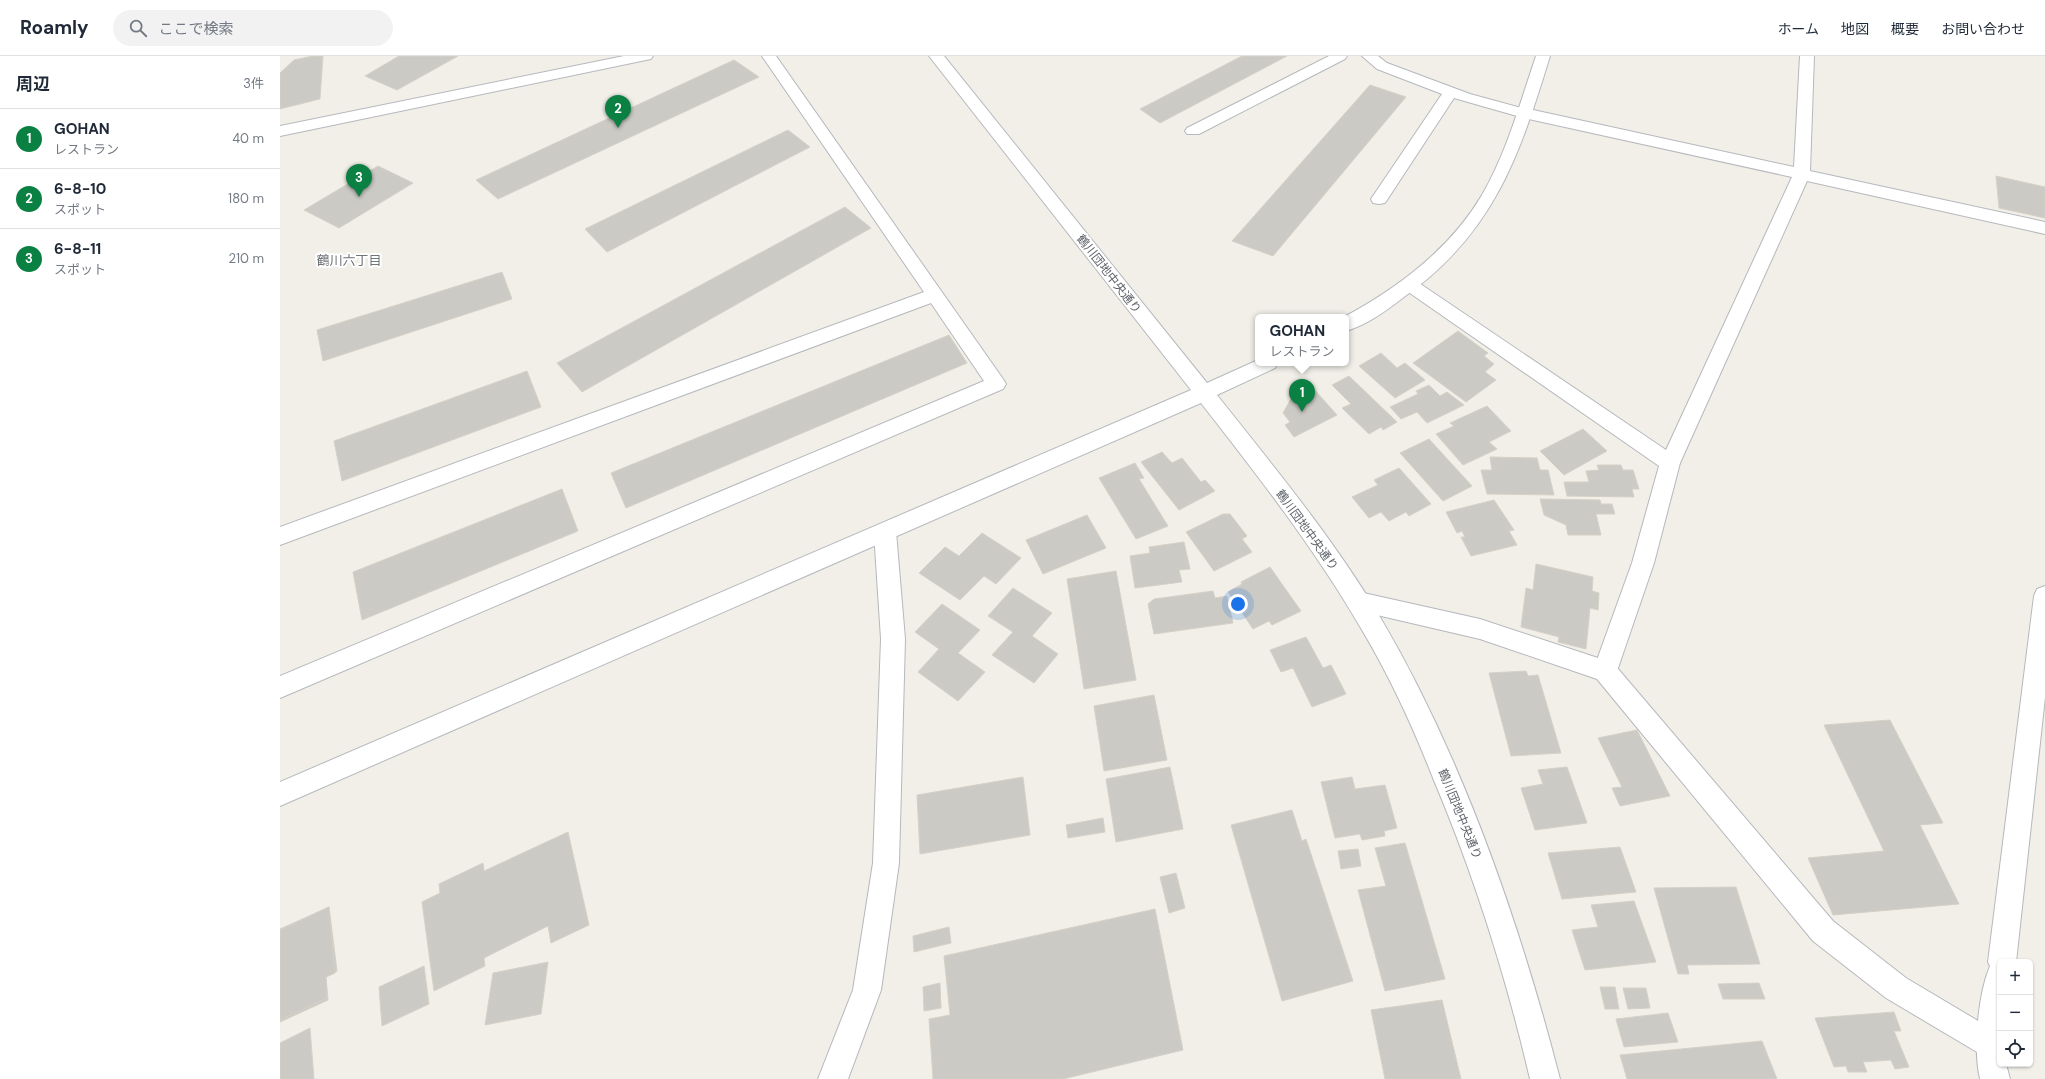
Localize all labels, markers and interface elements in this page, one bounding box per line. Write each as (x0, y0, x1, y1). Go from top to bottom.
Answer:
search box (113, 10, 393, 46)
text: Roamly (20, 15, 89, 40)
icon: search (127, 17, 149, 39)
text: ここで検索 (159, 19, 234, 39)
text: ホーム (1777, 20, 1819, 38)
text: 地図 (1841, 20, 1869, 38)
text: 概要 (1891, 20, 1919, 38)
text: お問い合わせ (1941, 20, 2025, 38)
text: 周辺 (16, 73, 50, 95)
text: 3件 (243, 75, 264, 92)
pin: 2 (605, 95, 631, 128)
text: GOHAN (54, 119, 110, 139)
text: 1 (27, 130, 31, 147)
text: 40 m (232, 130, 264, 147)
text: レストラン (54, 141, 119, 158)
pin: 3 (346, 164, 372, 197)
text: 6-8-10 (54, 179, 106, 199)
text: 2 (25, 190, 33, 207)
text: 180 m (228, 190, 264, 207)
text: スポット (54, 201, 106, 218)
street label: 鶴川団地中央通り (1073, 231, 1145, 317)
text: 6-8-11 (54, 239, 101, 259)
text: 3 (25, 250, 33, 267)
text: 210 m (229, 250, 264, 267)
district label: 鶴川六丁目 (316, 252, 382, 269)
text: スポット (54, 261, 106, 278)
popup (1255, 314, 1349, 366)
text: GOHAN (1269, 321, 1325, 341)
text: レストラン (1269, 343, 1335, 360)
pin: 1 (1289, 379, 1315, 412)
street label: 鶴川団地中央通り (1272, 486, 1342, 574)
your location (1228, 594, 1248, 614)
street label: 鶴川団地中央通り (1435, 766, 1485, 862)
map controls (1997, 959, 2033, 1067)
button: + (1997, 959, 2033, 995)
button: − (1997, 995, 2033, 1031)
button: locate (1997, 1031, 2033, 1067)

